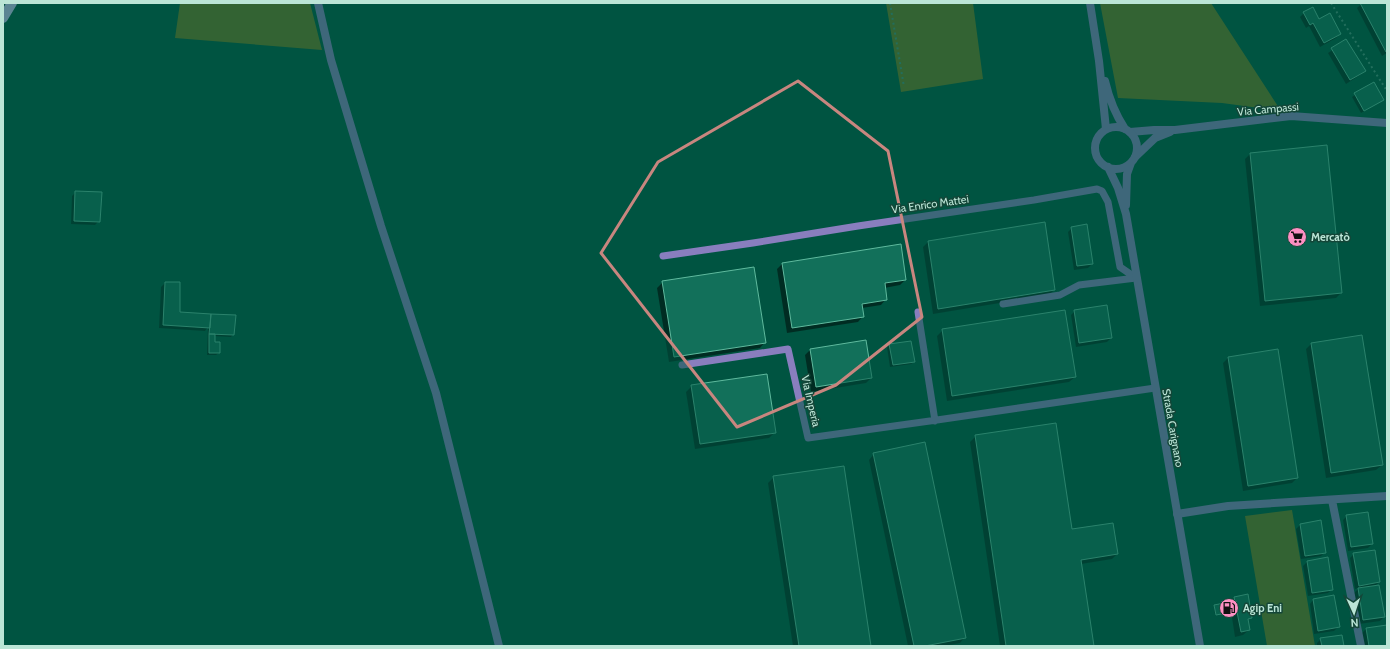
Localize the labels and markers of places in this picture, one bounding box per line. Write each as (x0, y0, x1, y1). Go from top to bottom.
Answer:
supermarket icon: Mercatò (1286, 226, 1308, 248)
place label: Mercatò (1311, 230, 1350, 244)
fuel station icon: Agip Eni (1218, 597, 1240, 619)
place label: Agip Eni (1243, 601, 1282, 615)

